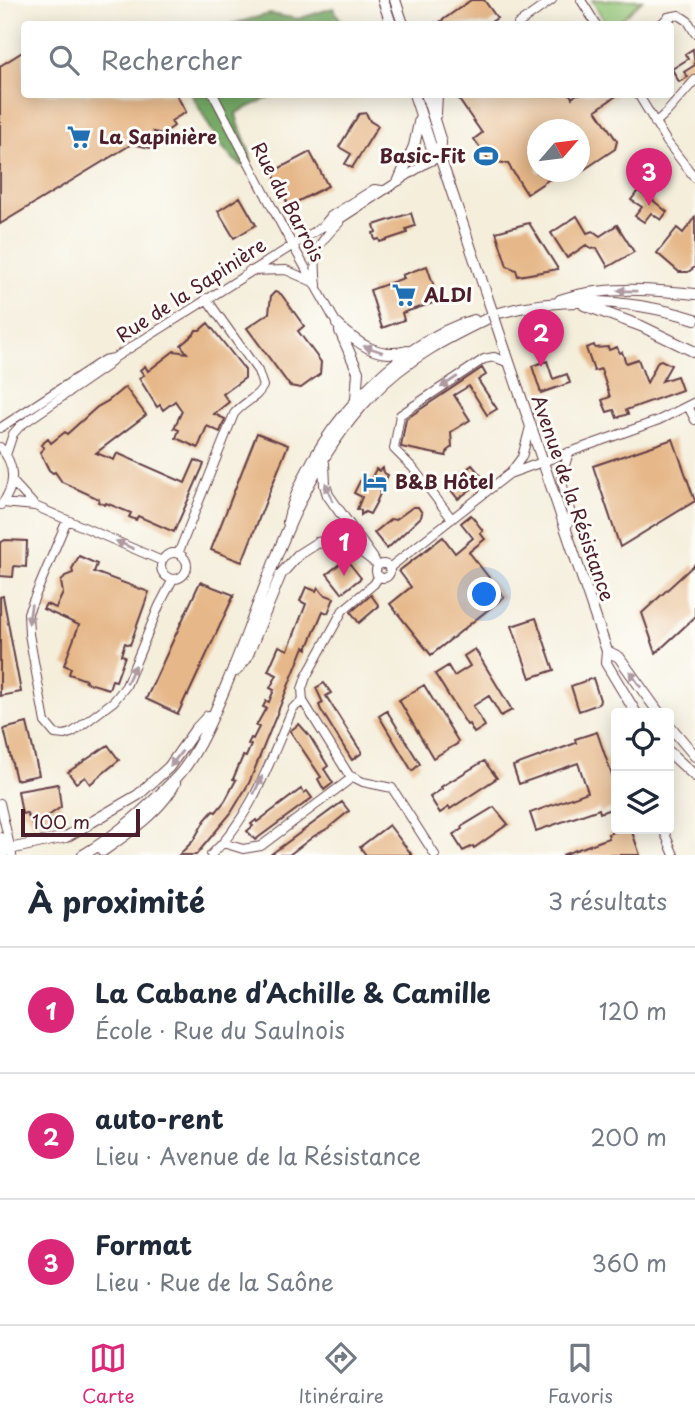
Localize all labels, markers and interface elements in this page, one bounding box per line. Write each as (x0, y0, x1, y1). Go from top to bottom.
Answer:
search box (21, 21, 674, 98)
text: Rechercher (101, 40, 242, 79)
icon: search (45, 41, 83, 79)
north arrow (527, 119, 590, 182)
place label: La Sapinière (99, 122, 217, 150)
supermarket icon: La Sapinière (65, 123, 93, 151)
street label: Rue du Barrois (245, 137, 332, 266)
place label: Basic-Fit (379, 141, 466, 169)
sports icon: Basic-Fit (472, 142, 500, 170)
pin: 3 (626, 148, 672, 206)
street label: Rue de la Sapinière (110, 230, 271, 348)
place label: ALDI (423, 280, 472, 308)
supermarket icon: ALDI (390, 281, 418, 309)
one-way arrow (616, 285, 638, 297)
pin: 2 (518, 309, 564, 367)
one-way arrow (363, 343, 384, 354)
one-way arrow (440, 375, 459, 388)
street label: Avenue de la Résistance (525, 391, 622, 605)
place label: B&B Hôtel (395, 467, 494, 495)
hotel icon: B&B Hôtel (361, 468, 389, 496)
one-way arrow (323, 481, 334, 502)
pin: 1 (321, 518, 367, 576)
one-way arrow (115, 539, 136, 550)
your location (467, 577, 501, 611)
one-way arrow (24, 604, 35, 626)
one-way arrow (126, 664, 137, 685)
one-way arrow (628, 670, 642, 688)
map controls (611, 708, 674, 834)
button: locate (611, 708, 674, 771)
one-way arrow (169, 750, 183, 768)
button: layers (611, 771, 674, 834)
one-way arrow (253, 775, 264, 795)
scale bar (21, 806, 140, 838)
text: 100 m (32, 807, 90, 835)
text: À proximité (28, 878, 205, 923)
text: 3 résultats (548, 883, 667, 918)
text: La Cabane d’Achille & Camille (95, 973, 491, 1012)
text: 1 (46, 993, 57, 1028)
text: 120 m (599, 993, 667, 1028)
text: École · Rue du Saulnois (95, 1012, 345, 1047)
text: auto-rent (95, 1099, 224, 1138)
text: 2 (43, 1119, 59, 1154)
text: 200 m (590, 1119, 667, 1154)
text: Lieu · Avenue de la Résistance (95, 1138, 421, 1173)
text: Format (95, 1225, 192, 1264)
text: 3 (43, 1245, 59, 1280)
text: 360 m (592, 1245, 667, 1280)
text: Lieu · Rue de la Saône (95, 1264, 334, 1299)
tab: Carte (82, 1339, 135, 1409)
tab: Itinéraire (299, 1339, 384, 1409)
tab: Favoris (548, 1339, 613, 1409)

